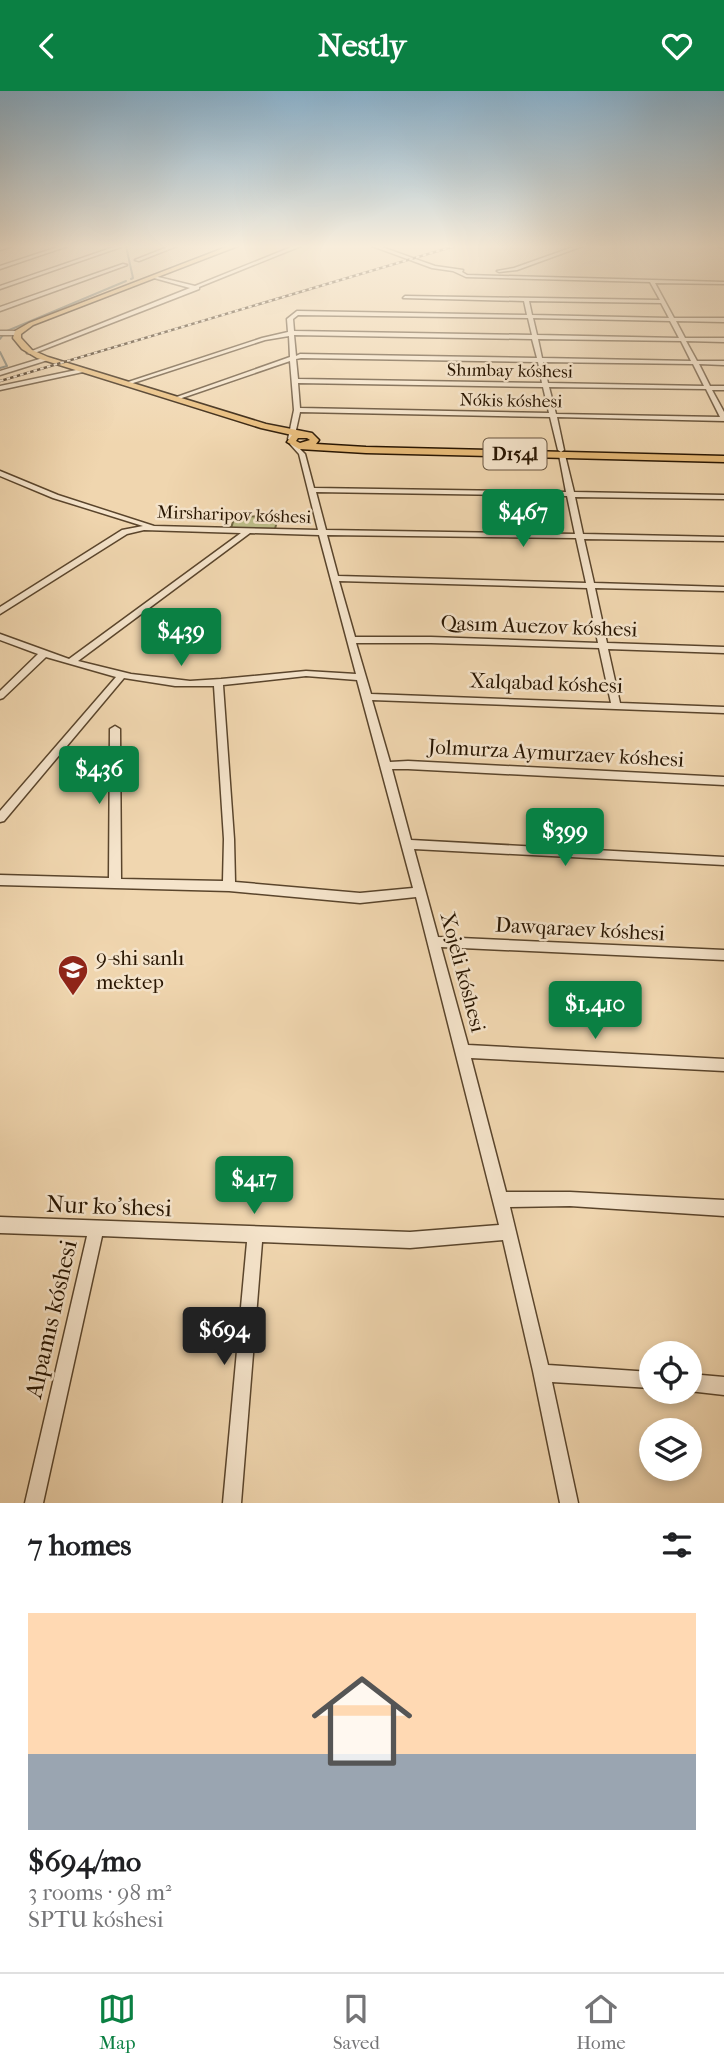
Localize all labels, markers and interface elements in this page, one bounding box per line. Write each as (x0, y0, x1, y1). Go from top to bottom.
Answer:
icon: back (28, 27, 66, 65)
text: Nestly (318, 27, 406, 64)
icon: heart (658, 27, 696, 65)
street label: Shımbay kóshesi (447, 359, 574, 383)
street label: Nókis kóshesi (459, 390, 563, 412)
road number: D154l (484, 439, 546, 469)
pin: $467 (482, 489, 564, 549)
text: $467 (498, 498, 548, 525)
street label: Mirsharipov kóshesi (156, 502, 312, 528)
pin: $439 (140, 609, 222, 668)
street label: Qasım Auezov kóshesi (440, 611, 638, 641)
text: $439 (157, 617, 205, 644)
street label: Xalqabad kóshesi (469, 668, 623, 698)
street label: Jolmurza Aymurzaev kóshesi (425, 734, 685, 772)
pin: $436 (58, 747, 140, 806)
text: $436 (75, 755, 123, 782)
pin: $399 (524, 809, 606, 868)
text: $399 (542, 817, 588, 844)
street label: Xojeli kóshesi (435, 909, 491, 1035)
street label: Dawqaraev kóshesi (495, 913, 665, 945)
place label: 9-shi sanlı mektep (96, 946, 184, 994)
school or university icon: 9-shi sanlı mektep (56, 953, 90, 997)
pin: $1,410 (538, 981, 652, 1041)
text: $1,410 (565, 990, 625, 1017)
pin: $417 (213, 1157, 295, 1216)
text: $417 (231, 1165, 277, 1192)
street label: Nur ko'shesi (46, 1190, 172, 1222)
street label: Alpamıs kóshesi (19, 1237, 83, 1402)
pin: $694 (183, 1307, 265, 1367)
text: $694 (199, 1316, 249, 1343)
map controls (639, 1341, 702, 1481)
button: locate (639, 1341, 702, 1404)
button: layers (639, 1418, 702, 1481)
icon: filters (658, 1526, 696, 1564)
text: 7 homes (28, 1528, 131, 1563)
icon: home (299, 1658, 425, 1784)
text: $694/mo (28, 1844, 141, 1879)
text: 3 rooms · 98 m² (28, 1879, 172, 1906)
text: SPTU kóshesi (28, 1906, 163, 1933)
tab: Map (98, 1990, 136, 2054)
tab: Saved (333, 1990, 380, 2054)
tab: Home (576, 1990, 626, 2054)

